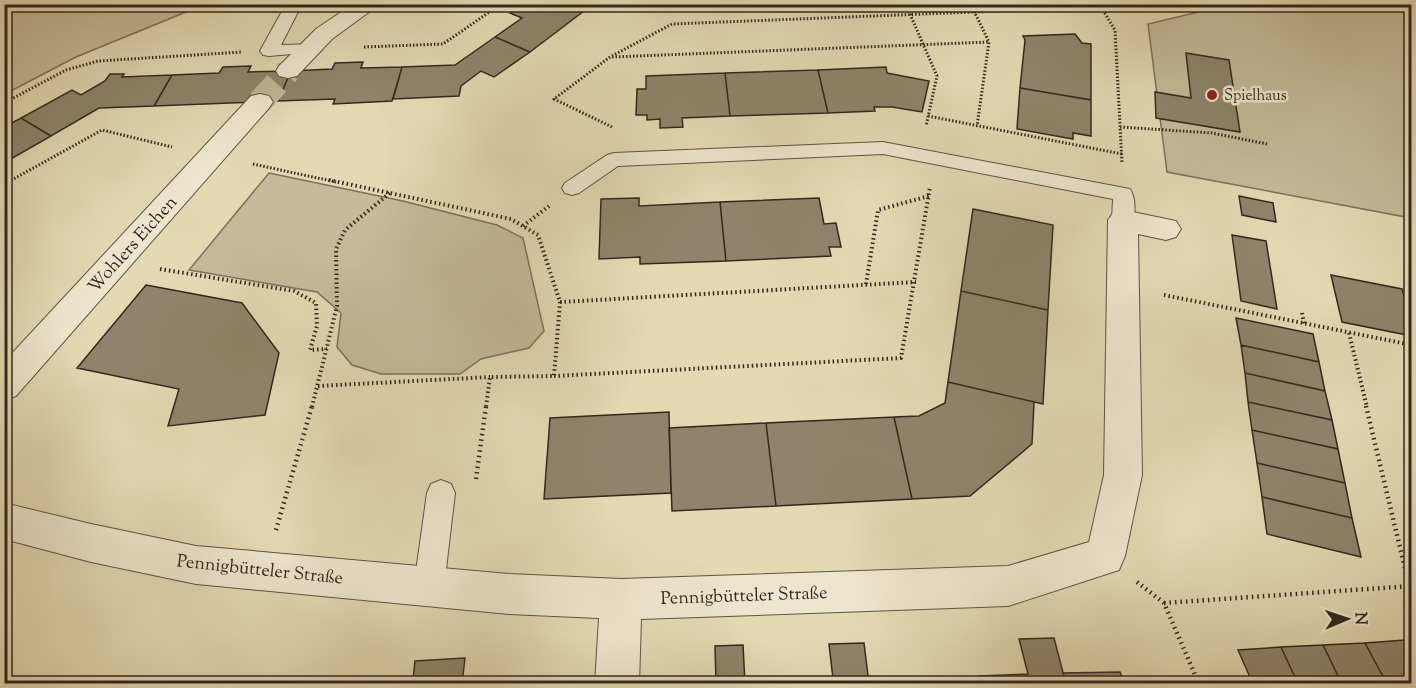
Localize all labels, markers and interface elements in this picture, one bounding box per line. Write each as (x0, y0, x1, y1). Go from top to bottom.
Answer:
place label: Spielhaus (1224, 86, 1287, 107)
marker: Spielhaus (1205, 88, 1219, 102)
street label: Wohlers Eichen (83, 191, 184, 300)
street label: Pennigbütteler Straße (175, 549, 344, 593)
street label: Pennigbütteler Straße (660, 581, 828, 613)
north arrow (1317, 589, 1377, 649)
text: N (1348, 612, 1371, 626)

